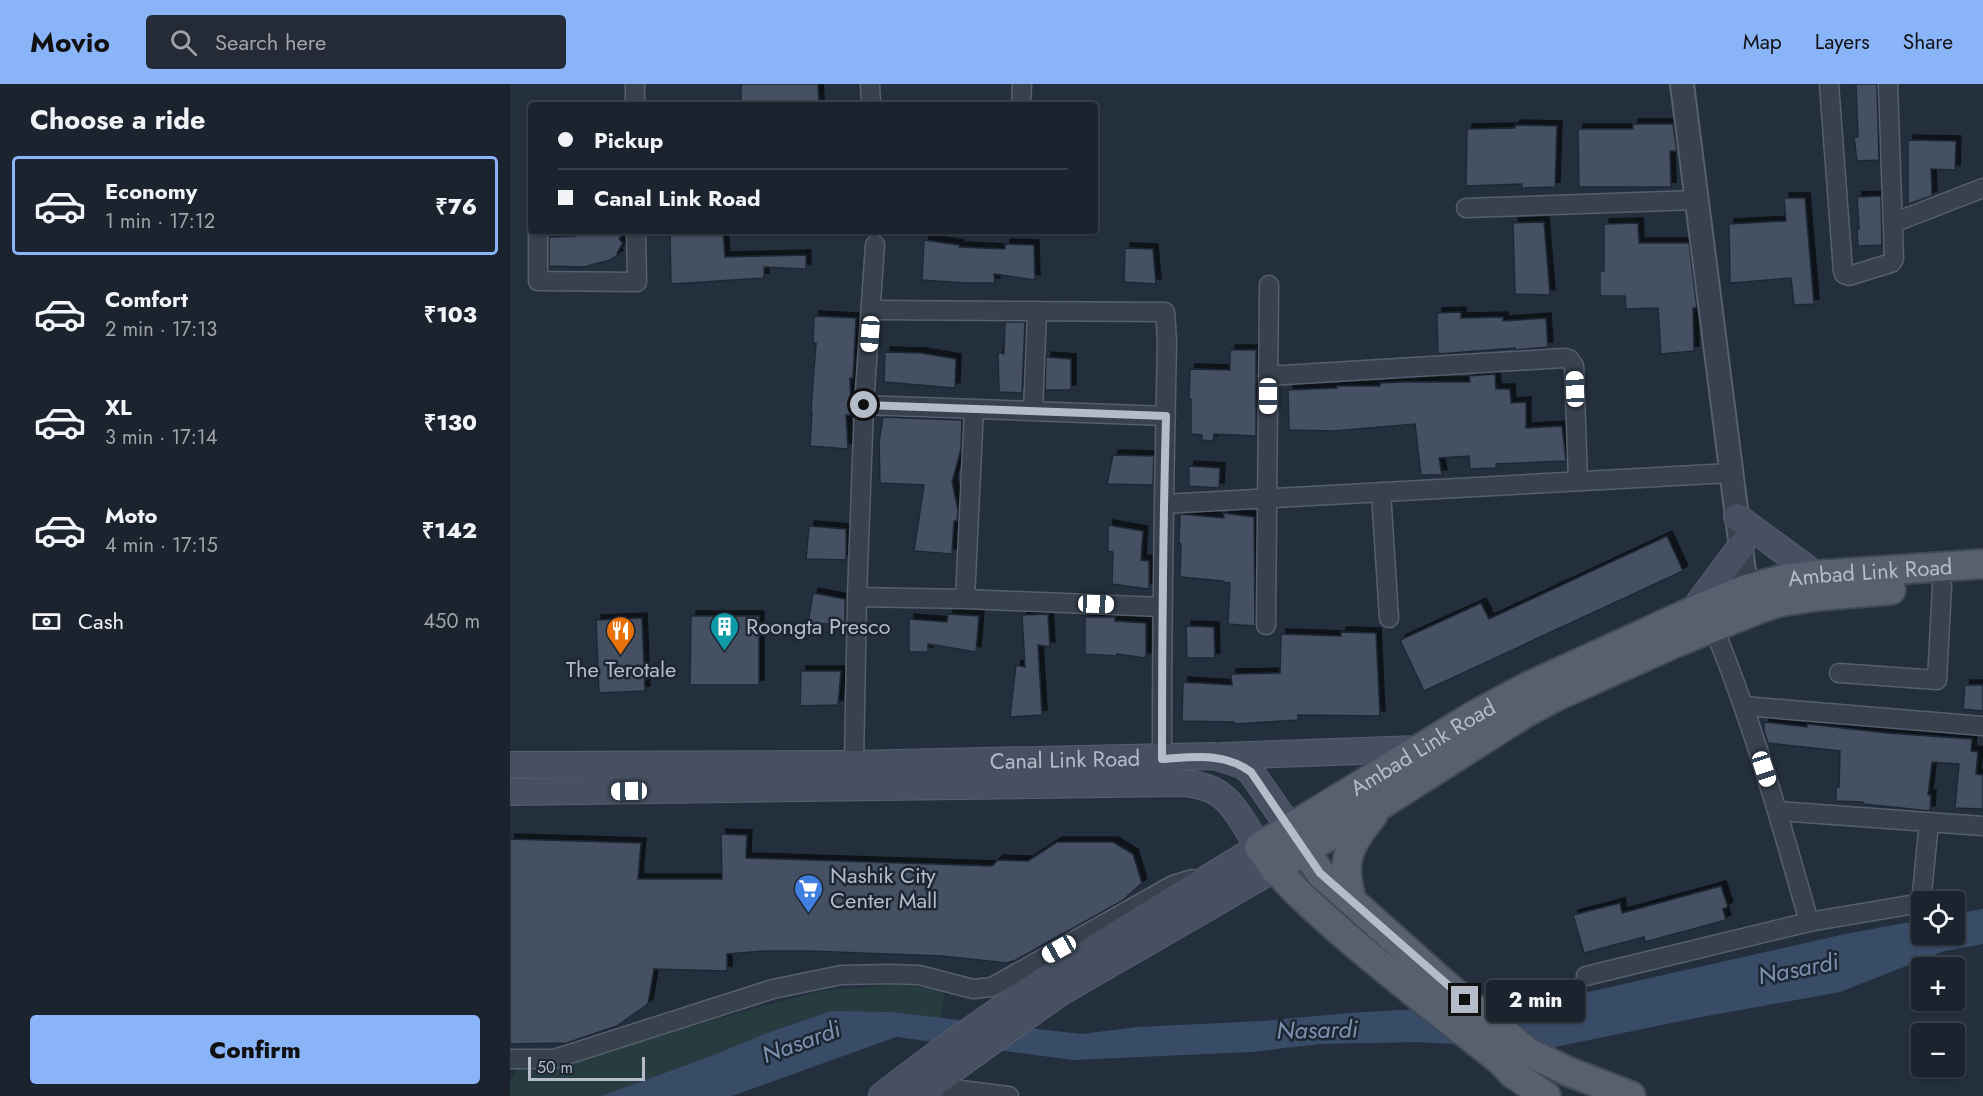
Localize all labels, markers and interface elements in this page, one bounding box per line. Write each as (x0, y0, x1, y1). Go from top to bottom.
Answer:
search box (146, 15, 566, 69)
text: Movio (30, 22, 110, 63)
icon: search (167, 26, 200, 59)
text: Search here (215, 26, 326, 58)
text: Map (1743, 27, 1782, 57)
text: Layers (1815, 27, 1870, 57)
text: Share (1903, 27, 1953, 57)
text: Choose a ride (30, 100, 205, 139)
text: Pickup (594, 124, 663, 156)
text: Economy (105, 175, 197, 207)
icon: car (33, 179, 87, 233)
text: Canal Link Road (594, 182, 761, 214)
text: ₹76 (435, 190, 477, 222)
text: 1 min · 17:12 (105, 207, 215, 236)
text: Comfort (105, 283, 188, 315)
icon: car (33, 287, 87, 341)
text: ₹103 (424, 298, 477, 330)
text: 2 min · 17:13 (105, 315, 217, 344)
car (860, 315, 880, 353)
car (1565, 371, 1585, 407)
car (1259, 378, 1277, 414)
text: XL (105, 391, 132, 423)
route start (850, 391, 877, 418)
icon: car (33, 395, 87, 449)
text: ₹130 (424, 406, 477, 438)
text: 3 min · 17:14 (105, 423, 217, 452)
text: Moto (105, 499, 158, 531)
icon: car (33, 503, 87, 557)
text: ₹142 (422, 514, 477, 546)
text: 4 min · 17:15 (105, 531, 218, 560)
street label: Ambad Link Road (1786, 550, 1953, 594)
car (1078, 594, 1114, 614)
icon: cash (30, 605, 63, 638)
text: Cash (78, 605, 124, 637)
text: 450 m (423, 607, 480, 636)
building icon: Roongta Presco (709, 610, 741, 652)
place label: Roongta Presco (746, 610, 890, 642)
restaurant icon: The Terotale (605, 614, 637, 656)
place label: The Terotale (566, 653, 676, 685)
street label: Ambad Link Road (1344, 691, 1501, 804)
street label: Canal Link Road (989, 742, 1141, 777)
car (1750, 749, 1778, 789)
car (611, 782, 647, 800)
place label: Nashik City Center Mall (830, 859, 937, 916)
supermarket icon: Nashik City Center Mall (793, 872, 825, 914)
map controls (1911, 891, 1965, 1077)
button: locate (1911, 891, 1965, 945)
car (1039, 932, 1079, 966)
water label: Nasardi (1755, 943, 1842, 993)
button: + (1911, 957, 1965, 1011)
callout: 2 min (1486, 979, 1585, 1021)
route end (1451, 986, 1478, 1013)
text: 2 min (1509, 986, 1562, 1015)
water label: Nasardi (757, 1011, 846, 1072)
water label: Nasardi (1276, 1011, 1359, 1048)
button: Confirm (30, 1015, 480, 1084)
button: − (1911, 1023, 1965, 1077)
scale bar (528, 1054, 645, 1082)
text: 50 m (537, 1056, 573, 1079)

